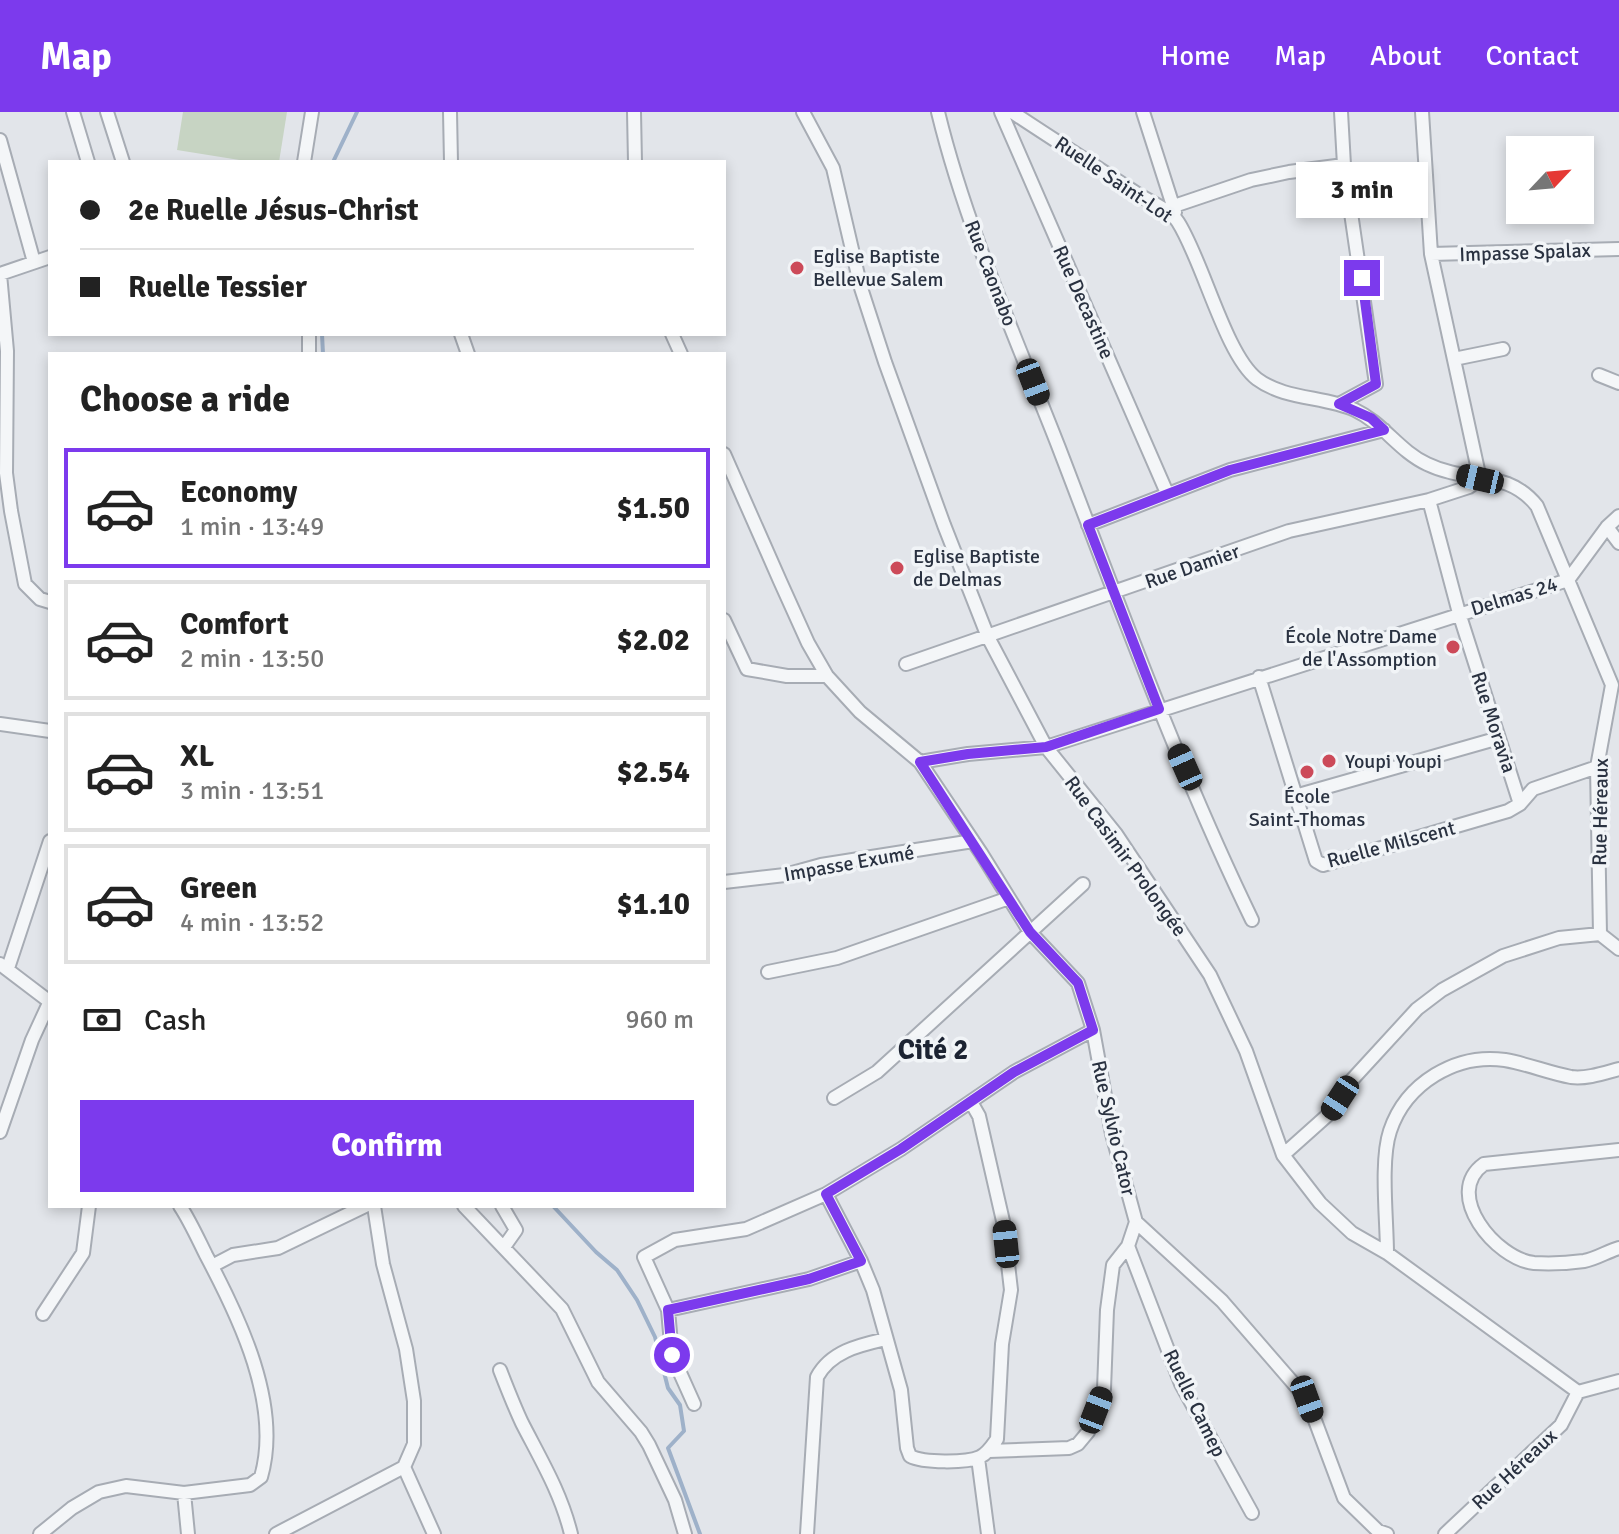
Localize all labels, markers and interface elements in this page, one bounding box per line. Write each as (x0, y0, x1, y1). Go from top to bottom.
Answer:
text: Map (40, 33, 112, 80)
text: Home (1161, 39, 1230, 73)
text: Map (1274, 39, 1326, 73)
text: About (1370, 39, 1442, 73)
text: Contact (1486, 39, 1579, 73)
street label: Ruelle Saint-Lot (1050, 131, 1177, 228)
north arrow (1506, 136, 1594, 224)
map controls (1506, 136, 1594, 224)
callout: 3 min (1296, 162, 1428, 218)
text: 3 min (1331, 174, 1393, 206)
text: 2e Ruelle Jésus-Christ (128, 192, 418, 229)
street label: Rue Caonabo (959, 217, 1022, 330)
street label: Impasse Spalax (1459, 238, 1591, 267)
street label: Rue Decastine (1047, 242, 1120, 363)
place label: Eglise Baptiste Bellevue Salem (813, 244, 944, 292)
marker: Eglise Baptiste Bellevue Salem (788, 259, 806, 277)
route end (1344, 260, 1380, 296)
text: Ruelle Tessier (128, 269, 307, 306)
car (1013, 355, 1053, 409)
text: Choose a ride (80, 377, 290, 422)
car (1454, 462, 1506, 496)
icon: car (84, 472, 156, 544)
text: Economy (180, 474, 297, 511)
text: $1.50 (617, 490, 690, 527)
text: 1 min · 13:49 (180, 511, 324, 543)
street label: Rue Damier (1142, 538, 1243, 594)
place label: Eglise Baptiste de Delmas (913, 544, 1040, 592)
marker: Eglise Baptiste de Delmas (888, 559, 906, 577)
street label: Delmas 24 (1468, 571, 1561, 622)
icon: car (84, 604, 156, 676)
text: Comfort (180, 606, 289, 643)
text: $2.02 (617, 622, 690, 659)
place label: École Notre Dame de l'Assomption (1285, 624, 1437, 672)
marker: École Notre Dame de l'Assomption (1444, 638, 1462, 656)
text: 2 min · 13:50 (180, 643, 324, 675)
street label: Rue Moravia (1465, 668, 1522, 776)
icon: car (84, 736, 156, 808)
text: XL (180, 738, 214, 775)
car (1164, 740, 1206, 794)
place label: Youpi Youpi (1345, 749, 1442, 774)
marker: Youpi Youpi (1320, 752, 1338, 770)
text: $2.54 (617, 754, 690, 791)
street label: Rue Héreaux (1587, 758, 1614, 866)
marker: École Saint-Thomas (1298, 763, 1316, 781)
street label: Rue Casimir Prolongée (1059, 771, 1192, 941)
text: 3 min · 13:51 (180, 775, 324, 807)
place label: École Saint-Thomas (1249, 784, 1366, 832)
street label: Ruelle Milscent (1324, 815, 1458, 874)
street label: Impasse Exumé (782, 840, 916, 887)
icon: car (84, 868, 156, 940)
text: Green (180, 870, 257, 907)
text: $1.10 (617, 886, 690, 923)
text: 4 min · 13:52 (180, 907, 324, 939)
icon: cash (80, 998, 124, 1042)
text: Cash (144, 1002, 207, 1039)
text: 960 m (625, 1004, 694, 1036)
district label: Cité 2 (898, 1033, 968, 1067)
street label: Rue Sylvio Cator (1086, 1058, 1141, 1199)
car (1317, 1071, 1363, 1125)
button: Confirm (80, 1100, 694, 1192)
car (992, 1219, 1020, 1269)
route start (654, 1337, 690, 1373)
street label: Ruelle Camep (1158, 1345, 1231, 1461)
car (1288, 1372, 1326, 1426)
car (1076, 1383, 1116, 1437)
street label: Rue Héreaux (1466, 1424, 1562, 1515)

